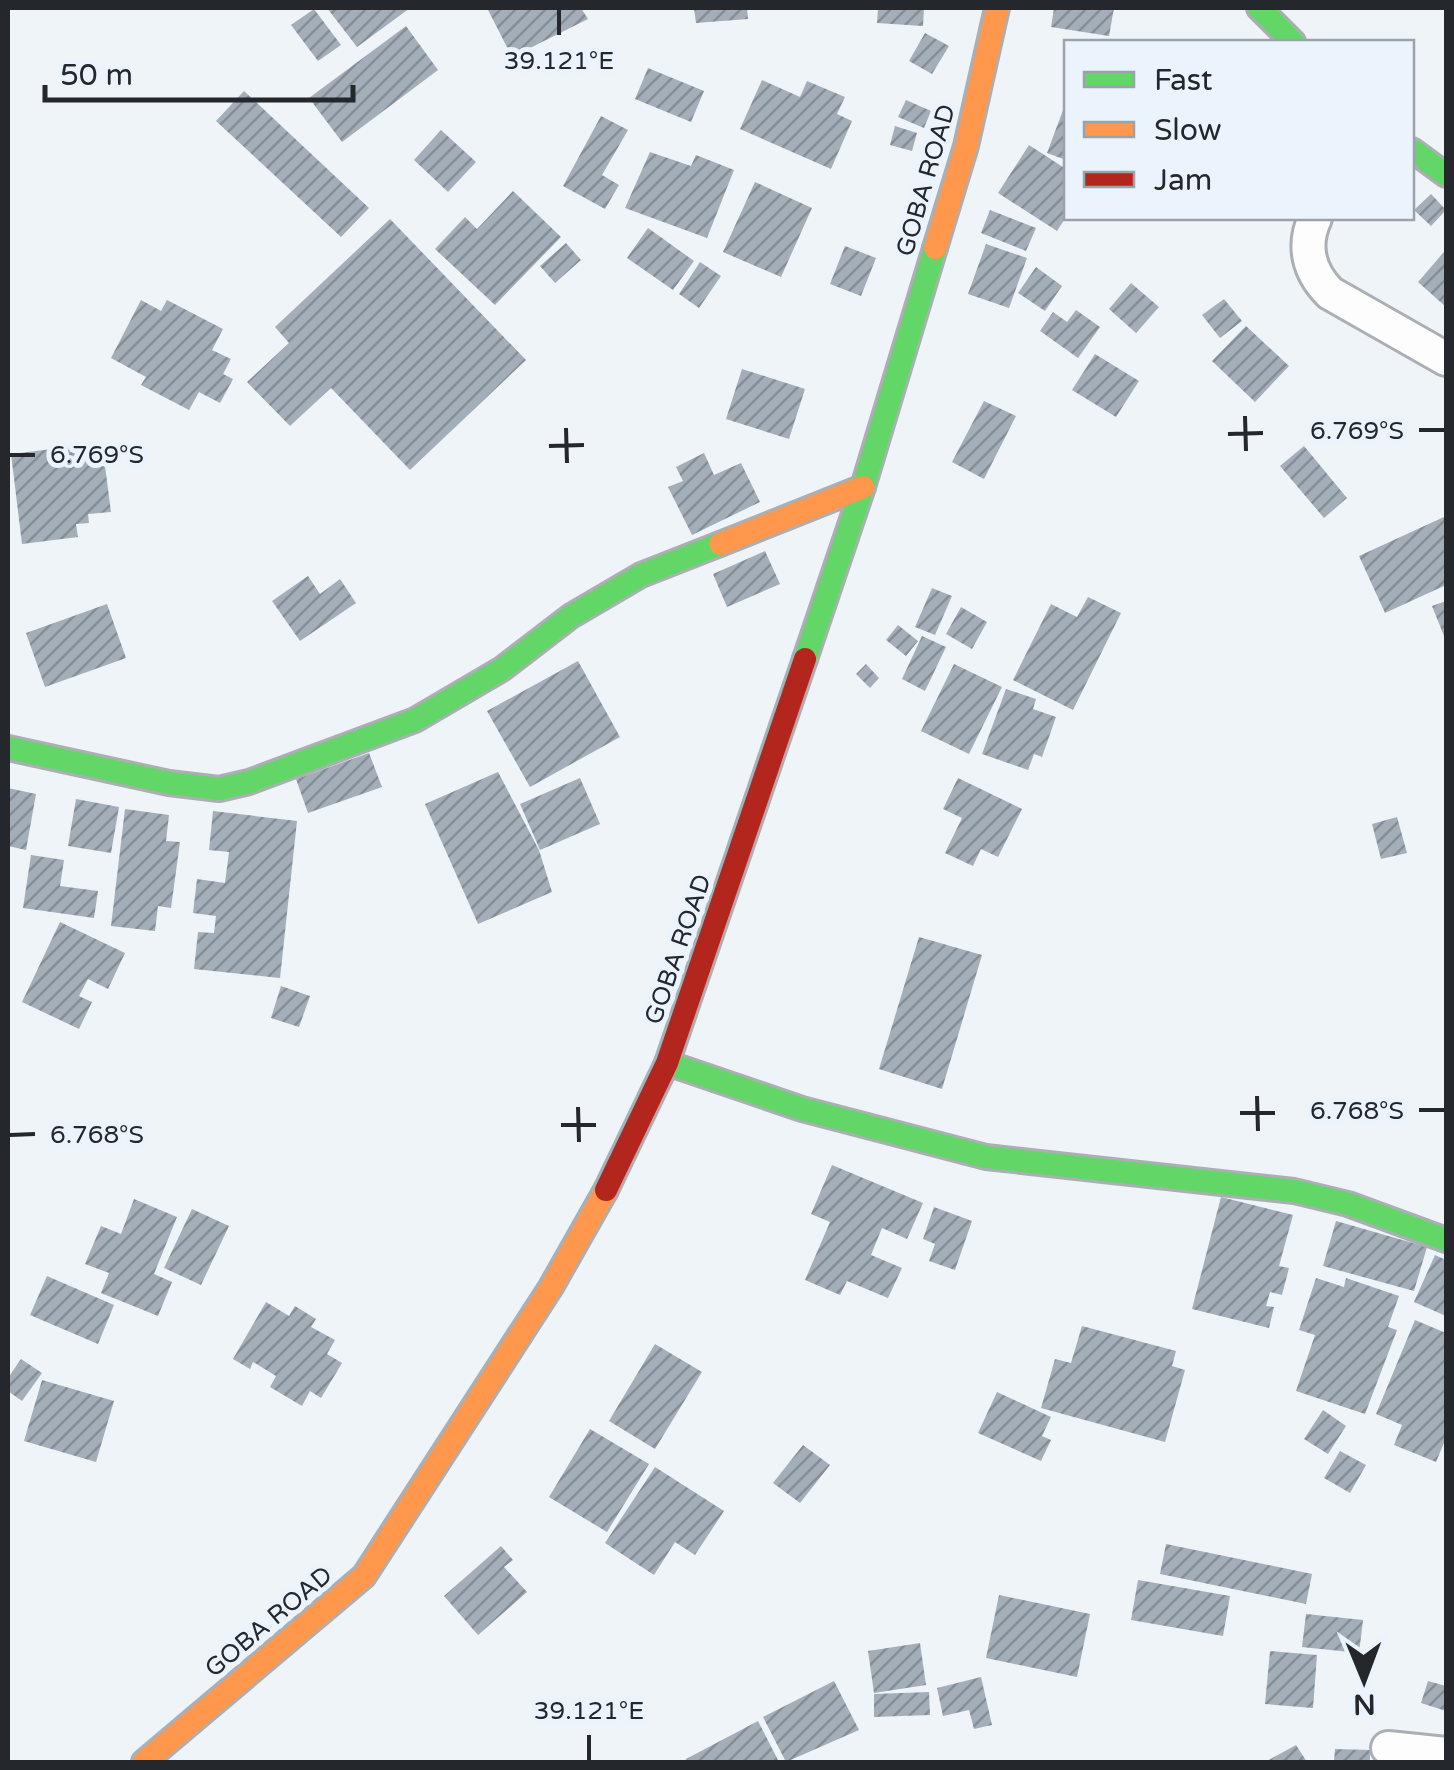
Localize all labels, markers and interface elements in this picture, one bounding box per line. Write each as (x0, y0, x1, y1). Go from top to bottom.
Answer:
scale bar (45, 40, 352, 102)
legend (1064, 40, 1414, 220)
text: 39.121°E (504, 46, 614, 76)
text: 50 m (60, 57, 133, 94)
text: Fast (1154, 62, 1213, 99)
street label: GOBA ROAD (890, 101, 962, 260)
text: Slow (1154, 112, 1222, 149)
text: Jam (1154, 162, 1212, 199)
text: 6.769°S (1310, 416, 1404, 446)
text: 6.769°S (50, 440, 144, 470)
street label: GOBA ROAD (638, 870, 718, 1028)
text: 6.768°S (1310, 1096, 1404, 1126)
text: 6.768°S (50, 1120, 144, 1150)
street label: GOBA ROAD (199, 1560, 338, 1684)
north arrow (1314, 1630, 1414, 1730)
text: N (1353, 1687, 1376, 1721)
text: 39.121°E (534, 1696, 644, 1726)

